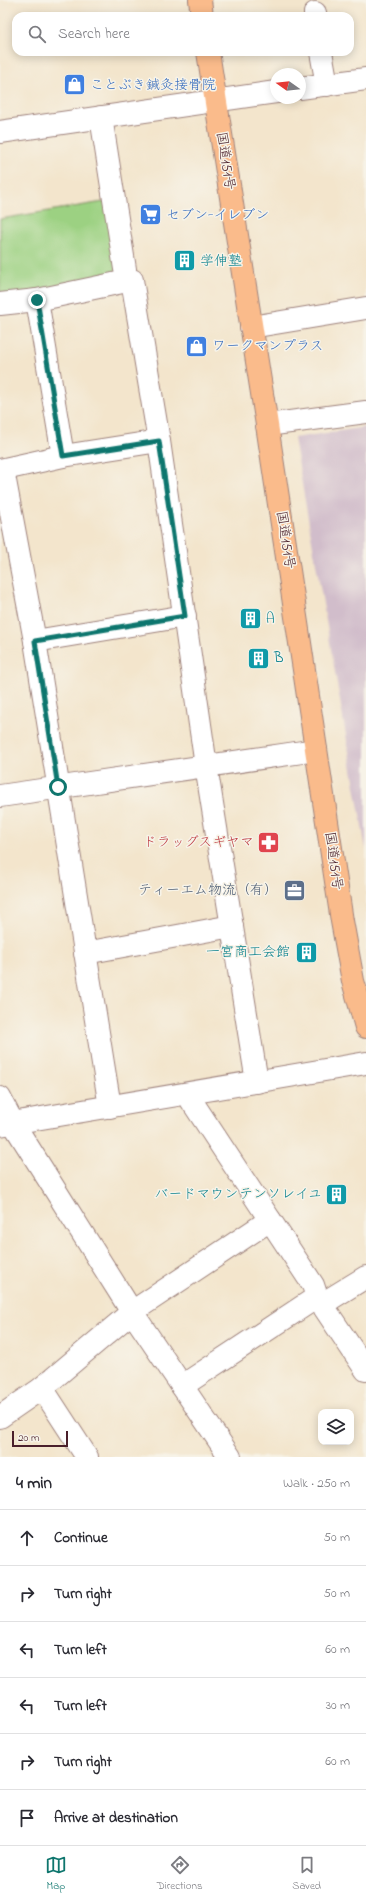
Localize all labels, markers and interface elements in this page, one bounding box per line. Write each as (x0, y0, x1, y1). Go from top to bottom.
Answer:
search box (12, 12, 354, 56)
icon: search (26, 23, 48, 45)
text: Search here (58, 23, 130, 45)
north arrow (270, 68, 306, 104)
shop icon: ことぶき鍼灸接骨院 (61, 72, 87, 98)
place label: ことぶき鍼灸接骨院 (90, 75, 216, 96)
street label: 国道151号 (210, 130, 240, 192)
supermarket icon: セブン-イレブン (137, 202, 163, 228)
place label: セブン-イレブン (166, 205, 269, 226)
building icon: 学伸塾 (172, 248, 198, 274)
place label: 学伸塾 (200, 251, 242, 272)
route end (28, 291, 46, 309)
shop icon: ワークマンプラス (183, 333, 209, 359)
place label: ワークマンプラス (212, 336, 323, 357)
street label: 国道151号 (270, 509, 300, 571)
building icon: A (238, 606, 264, 632)
place label: A (266, 609, 275, 630)
building icon: B (245, 645, 271, 671)
place label: B (273, 648, 283, 669)
route start (49, 778, 67, 796)
pharmacy icon: ドラッグスギヤマ (256, 829, 282, 855)
street label: 国道151号 (319, 830, 347, 892)
place label: ドラッグスギヤマ (143, 832, 254, 853)
office icon: ティーエム物流（有） (281, 877, 307, 903)
place label: ティーエム物流（有） (138, 880, 278, 901)
building icon: 一宮商工会館 (293, 939, 319, 965)
place label: 一宮商工会館 (206, 942, 290, 963)
building icon: バードマウンテンソレイユ (324, 1181, 350, 1207)
place label: バードマウンテンソレイユ (154, 1184, 322, 1205)
map controls (318, 1409, 354, 1445)
button: layers (318, 1409, 354, 1445)
scale bar (12, 1429, 68, 1448)
text: 20 m (18, 1430, 40, 1446)
text: 4 min (16, 1471, 52, 1496)
text: Walk · 250 m (283, 1474, 350, 1493)
icon: ahead (16, 1527, 38, 1549)
text: Continue (54, 1527, 108, 1549)
text: 50 m (324, 1528, 350, 1547)
icon: right (16, 1583, 38, 1605)
text: Turn right (54, 1583, 112, 1605)
text: 50 m (324, 1584, 350, 1603)
icon: left (16, 1639, 38, 1661)
text: Turn left (54, 1639, 107, 1661)
text: 60 m (325, 1640, 350, 1659)
icon: left (16, 1695, 38, 1717)
text: Turn left (54, 1695, 107, 1717)
text: 30 m (326, 1696, 350, 1715)
icon: right (16, 1751, 38, 1773)
text: Turn right (54, 1751, 112, 1773)
text: 60 m (325, 1752, 350, 1771)
icon: arrive (16, 1807, 38, 1829)
text: Arrive at destination (54, 1807, 178, 1829)
tab: Map (45, 1854, 67, 1894)
tab: Directions (157, 1854, 202, 1894)
tab: Saved (292, 1854, 321, 1894)

